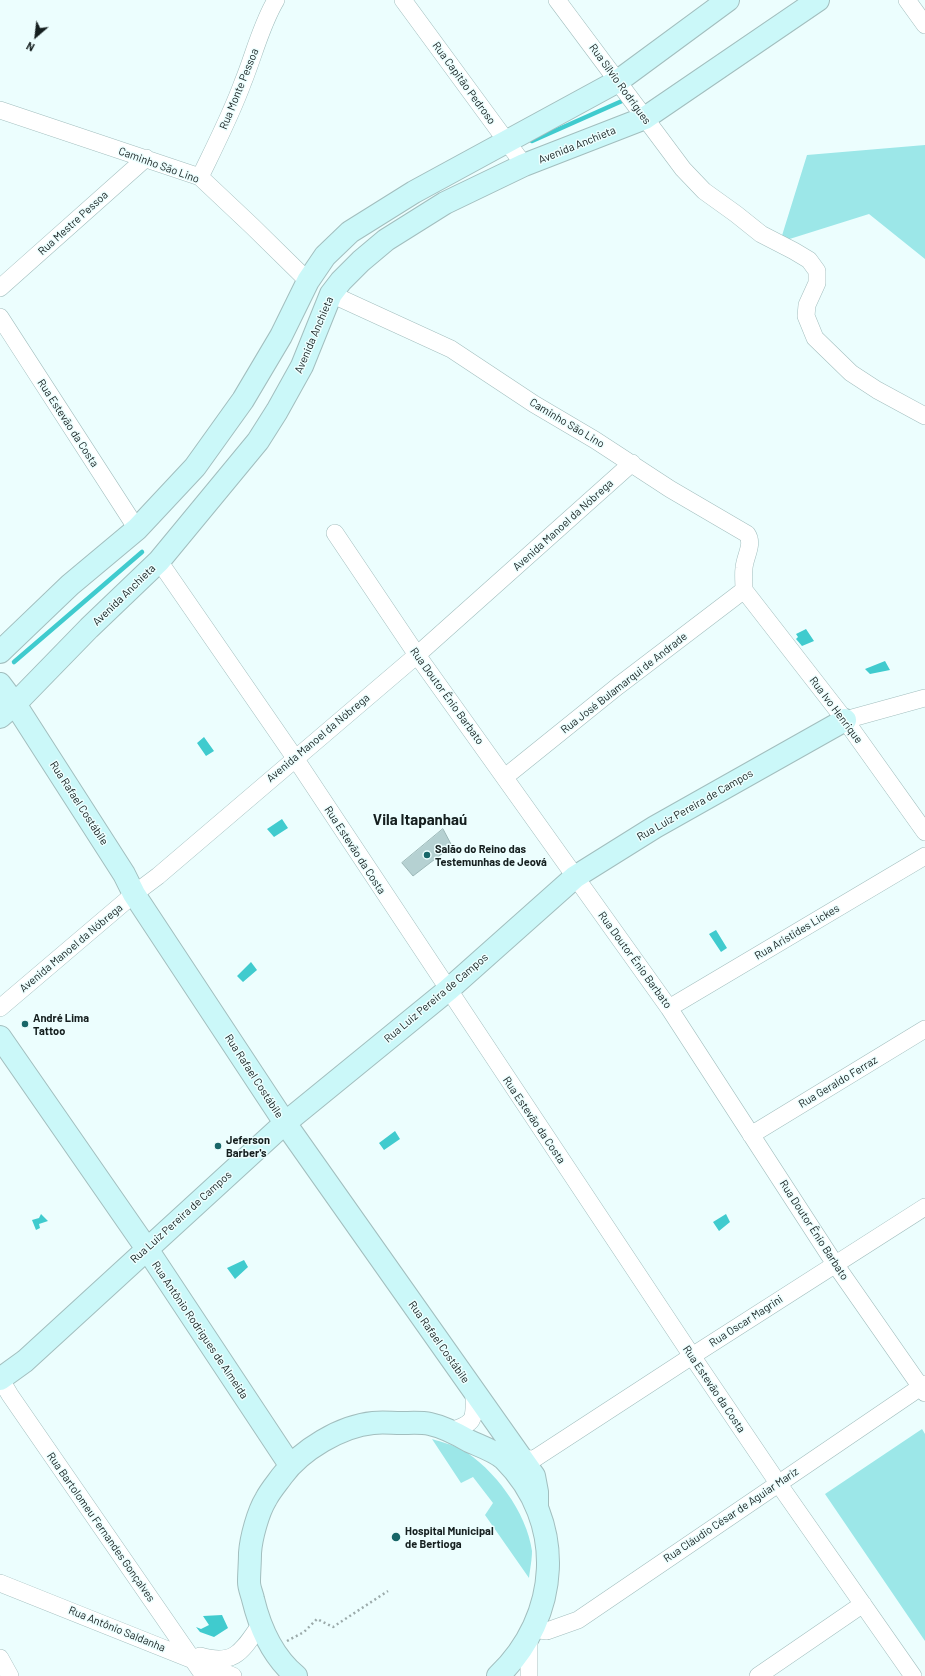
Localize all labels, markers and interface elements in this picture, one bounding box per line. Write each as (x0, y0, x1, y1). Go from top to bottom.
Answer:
north arrow (16, 16, 56, 56)
street label: Rua Capitão Pedroso (430, 39, 498, 127)
text: N (24, 40, 36, 54)
street label: Rua Sílvio Rodrigues (586, 41, 654, 127)
street label: Rua Monte Pessoa (217, 47, 261, 131)
street label: Avenida Anchieta (536, 123, 618, 167)
street label: Caminho São Lino (117, 144, 201, 186)
street label: Rua Mestre Pessoa (35, 188, 111, 258)
street label: Avenida Anchieta (292, 295, 336, 375)
street label: Rua Estevão da Costa (35, 377, 101, 469)
street label: Caminho São Lino (527, 395, 607, 451)
street label: Avenida Manoel da Nóbrega (510, 477, 616, 573)
street label: Avenida Anchieta (90, 562, 158, 628)
street label: Rua José Bulamarqui de Andrade (558, 630, 690, 736)
street label: Rua Doutor Ênio Barbato (407, 645, 487, 747)
street label: Rua Ivo Henrique (807, 674, 865, 746)
street label: Avenida Manoel da Nóbrega (264, 691, 372, 785)
street label: Rua Rafael Costábile (47, 759, 111, 847)
street label: Rua Luiz Pereira de Campos (635, 766, 755, 844)
street label: Rua Estevão da Costa (322, 804, 388, 896)
district label: Vila Itapanhaú (373, 811, 467, 829)
place label: Salão do Reino das Testemunhas de Jeová (435, 842, 547, 868)
marker: Salão do Reino das Testemunhas de Jeová (422, 850, 432, 860)
street label: Avenida Manoel da Nóbrega (17, 901, 125, 995)
street label: Rua Aristides Lickes (752, 902, 842, 962)
street label: Rua Doutor Ênio Barbato (595, 909, 675, 1011)
street label: Rua Luiz Pereira de Campos (381, 951, 491, 1045)
place label: André Lima Tattoo (33, 1011, 89, 1037)
marker: André Lima Tattoo (20, 1019, 30, 1029)
street label: Rua Rafael Costábile (222, 1032, 286, 1120)
street label: Rua Geraldo Ferraz (796, 1053, 880, 1111)
street label: Rua Estevão da Costa (500, 1074, 568, 1166)
place label: Jeferson Barber's (226, 1133, 270, 1159)
marker: Jeferson Barber's (213, 1141, 223, 1151)
street label: Rua Luiz Pereira de Campos (128, 1168, 234, 1266)
street label: Rua Doutor Ênio Barbato (777, 1177, 851, 1283)
street label: Rua Antônio Rodrigues de Almeida (149, 1259, 251, 1401)
street label: Rua Oscar Magrini (707, 1292, 785, 1350)
street label: Rua Rafael Costábile (406, 1298, 472, 1386)
street label: Rua Estevão da Costa (680, 1343, 748, 1435)
street label: Rua Bartolomeu Fernandes Gonçalves (44, 1450, 158, 1604)
street label: Rua Cláudio César de Aguiar Mariz (661, 1465, 801, 1565)
place label: Hospital Municipal de Bertioga (405, 1524, 494, 1550)
marker: Hospital Municipal de Bertioga (390, 1531, 402, 1543)
street label: Rua Antônio Saldanha (67, 1604, 167, 1654)

